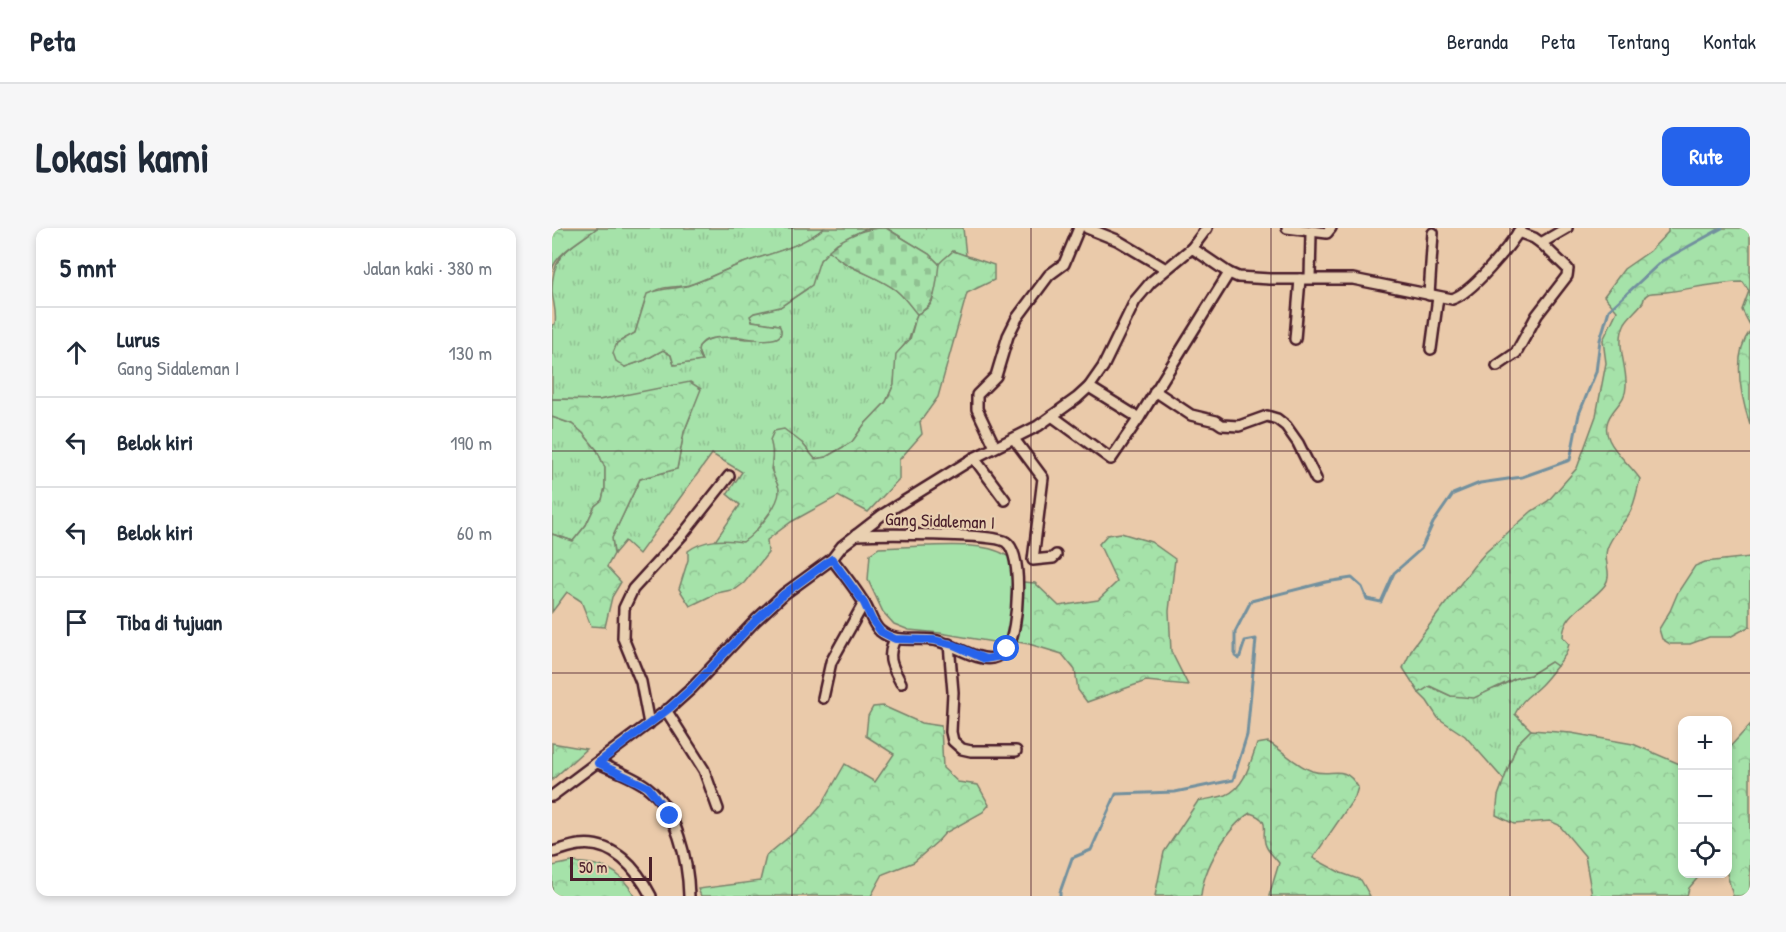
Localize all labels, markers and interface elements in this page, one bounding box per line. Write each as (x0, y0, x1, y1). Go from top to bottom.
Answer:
text: Peta (30, 22, 75, 60)
text: Beranda (1447, 27, 1508, 56)
text: Peta (1541, 27, 1575, 56)
text: Tentang (1608, 27, 1670, 56)
text: Kontak (1703, 27, 1756, 56)
button: Rute (1662, 127, 1750, 186)
text: Lokasi kami (36, 128, 210, 185)
text: 5 mnt (60, 250, 115, 285)
text: Jalan kaki · 380 m (363, 254, 492, 281)
text: Lurus (117, 324, 160, 354)
icon: ahead (60, 336, 93, 369)
text: 130 m (449, 339, 492, 366)
text: Gang Sidaleman I (117, 354, 239, 381)
icon: left (60, 426, 93, 459)
text: Belok kiri (117, 427, 193, 457)
text: 190 m (450, 429, 492, 456)
street label: Gang Sidaleman I (885, 506, 995, 535)
icon: left (60, 516, 93, 549)
text: Belok kiri (117, 517, 193, 547)
text: 60 m (457, 519, 492, 546)
icon: arrive (60, 606, 93, 639)
text: Tiba di tujuan (117, 607, 222, 637)
route start (993, 635, 1019, 661)
map controls (1678, 716, 1732, 878)
button: + (1678, 716, 1732, 770)
button: − (1678, 770, 1732, 824)
route end (656, 802, 682, 828)
button: locate (1678, 824, 1732, 878)
scale bar (570, 854, 652, 882)
text: 50 m (579, 856, 608, 878)

